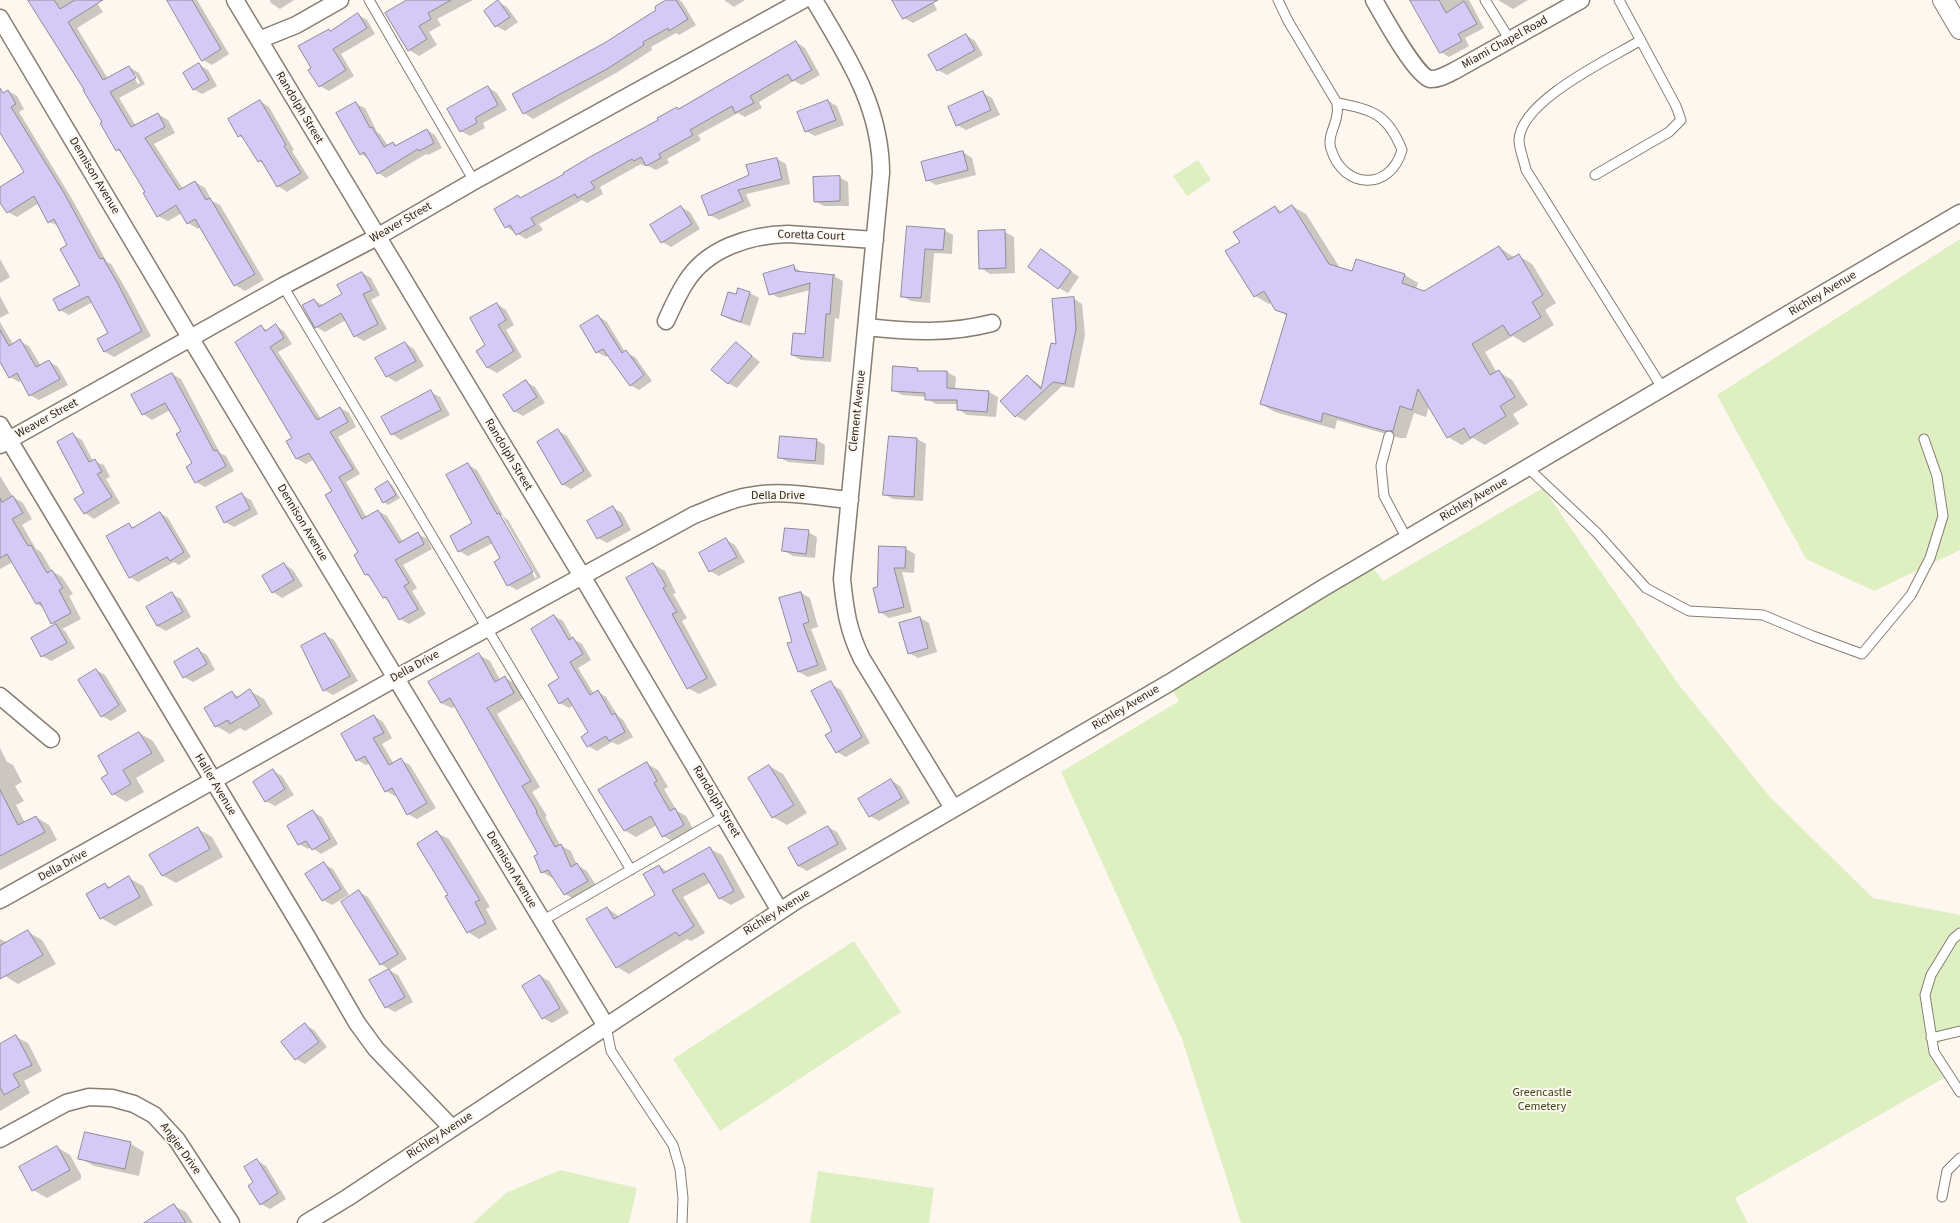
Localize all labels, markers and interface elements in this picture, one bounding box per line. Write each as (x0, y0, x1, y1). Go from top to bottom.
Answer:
street label: Miami Chapel Road (1459, 13, 1551, 73)
street label: Randolph Street (272, 69, 326, 147)
street label: Dennison Avenue (65, 135, 123, 217)
street label: Weaver Street (367, 199, 435, 247)
street label: Coretta Court (777, 228, 845, 244)
street label: Richley Avenue (1787, 268, 1859, 320)
street label: Clement Avenue (847, 370, 869, 452)
street label: Weaver Street (13, 396, 81, 442)
street label: Randolph Street (481, 416, 535, 494)
street label: Richley Avenue (1438, 475, 1510, 525)
street label: Dennison Avenue (273, 482, 331, 564)
street label: Della Drive (751, 489, 805, 503)
street label: Della Drive (388, 648, 442, 686)
street label: Richley Avenue (1090, 682, 1162, 734)
street label: Haller Avenue (191, 752, 239, 818)
street label: Randolph Street (689, 763, 743, 841)
street label: Dennison Avenue (482, 829, 540, 911)
street label: Della Drive (36, 847, 90, 885)
street label: Richley Avenue (741, 887, 813, 939)
park label: Greencastle Cemetery (1512, 1086, 1572, 1114)
street label: Richley Avenue (404, 1109, 476, 1163)
street label: Angier Drive (156, 1120, 204, 1178)

